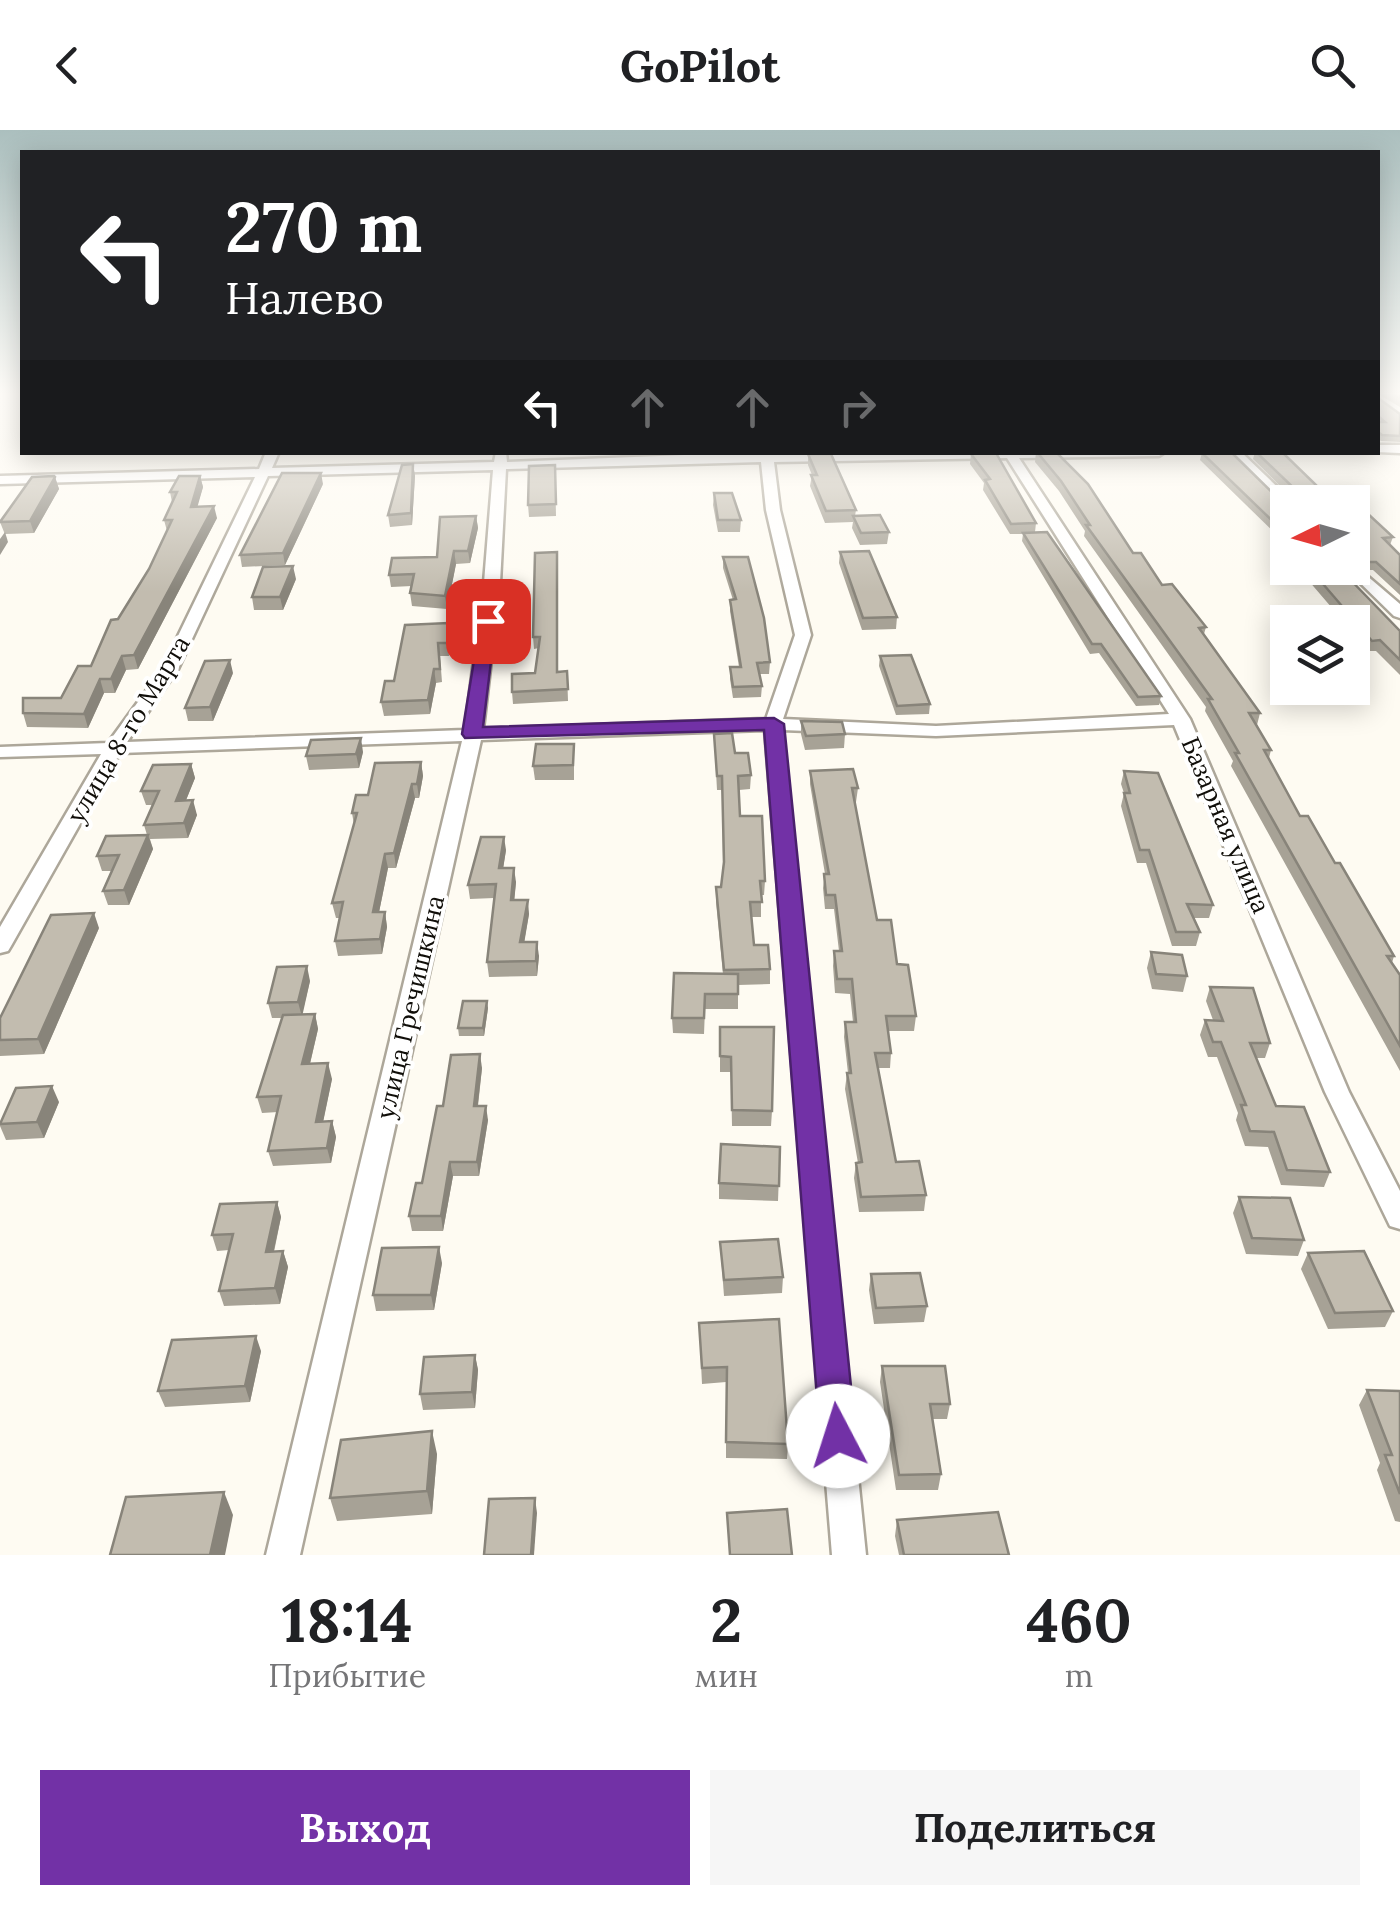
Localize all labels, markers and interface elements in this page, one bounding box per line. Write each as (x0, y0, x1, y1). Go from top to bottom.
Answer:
text: GoPilot (620, 37, 780, 94)
icon: back (40, 38, 95, 93)
icon: search (1305, 38, 1360, 93)
text: 270 m (225, 182, 422, 271)
icon: left (60, 190, 190, 320)
text: Налево (225, 269, 384, 326)
icon: left (515, 380, 570, 435)
icon: ahead (620, 380, 675, 435)
icon: ahead (725, 380, 780, 435)
icon: right (830, 380, 885, 435)
north arrow (1270, 485, 1370, 585)
map controls (1270, 485, 1370, 705)
pin (446, 579, 531, 664)
icon: arrive (461, 594, 516, 649)
button: layers (1270, 605, 1370, 705)
street label: улица 8-го Марта (59, 629, 197, 829)
street label: Базарная улица (1174, 732, 1278, 918)
street label: улица Гречишкина (369, 892, 451, 1122)
position arrow (786, 1384, 890, 1488)
text: 18:14 (282, 1582, 413, 1658)
text: 2 (710, 1582, 742, 1658)
text: 460 (1026, 1582, 1132, 1658)
text: Прибытие (268, 1655, 426, 1696)
text: мин (694, 1655, 758, 1696)
text: m (1065, 1655, 1093, 1696)
button: Выход (40, 1770, 690, 1885)
button: Поделиться (710, 1770, 1360, 1885)

